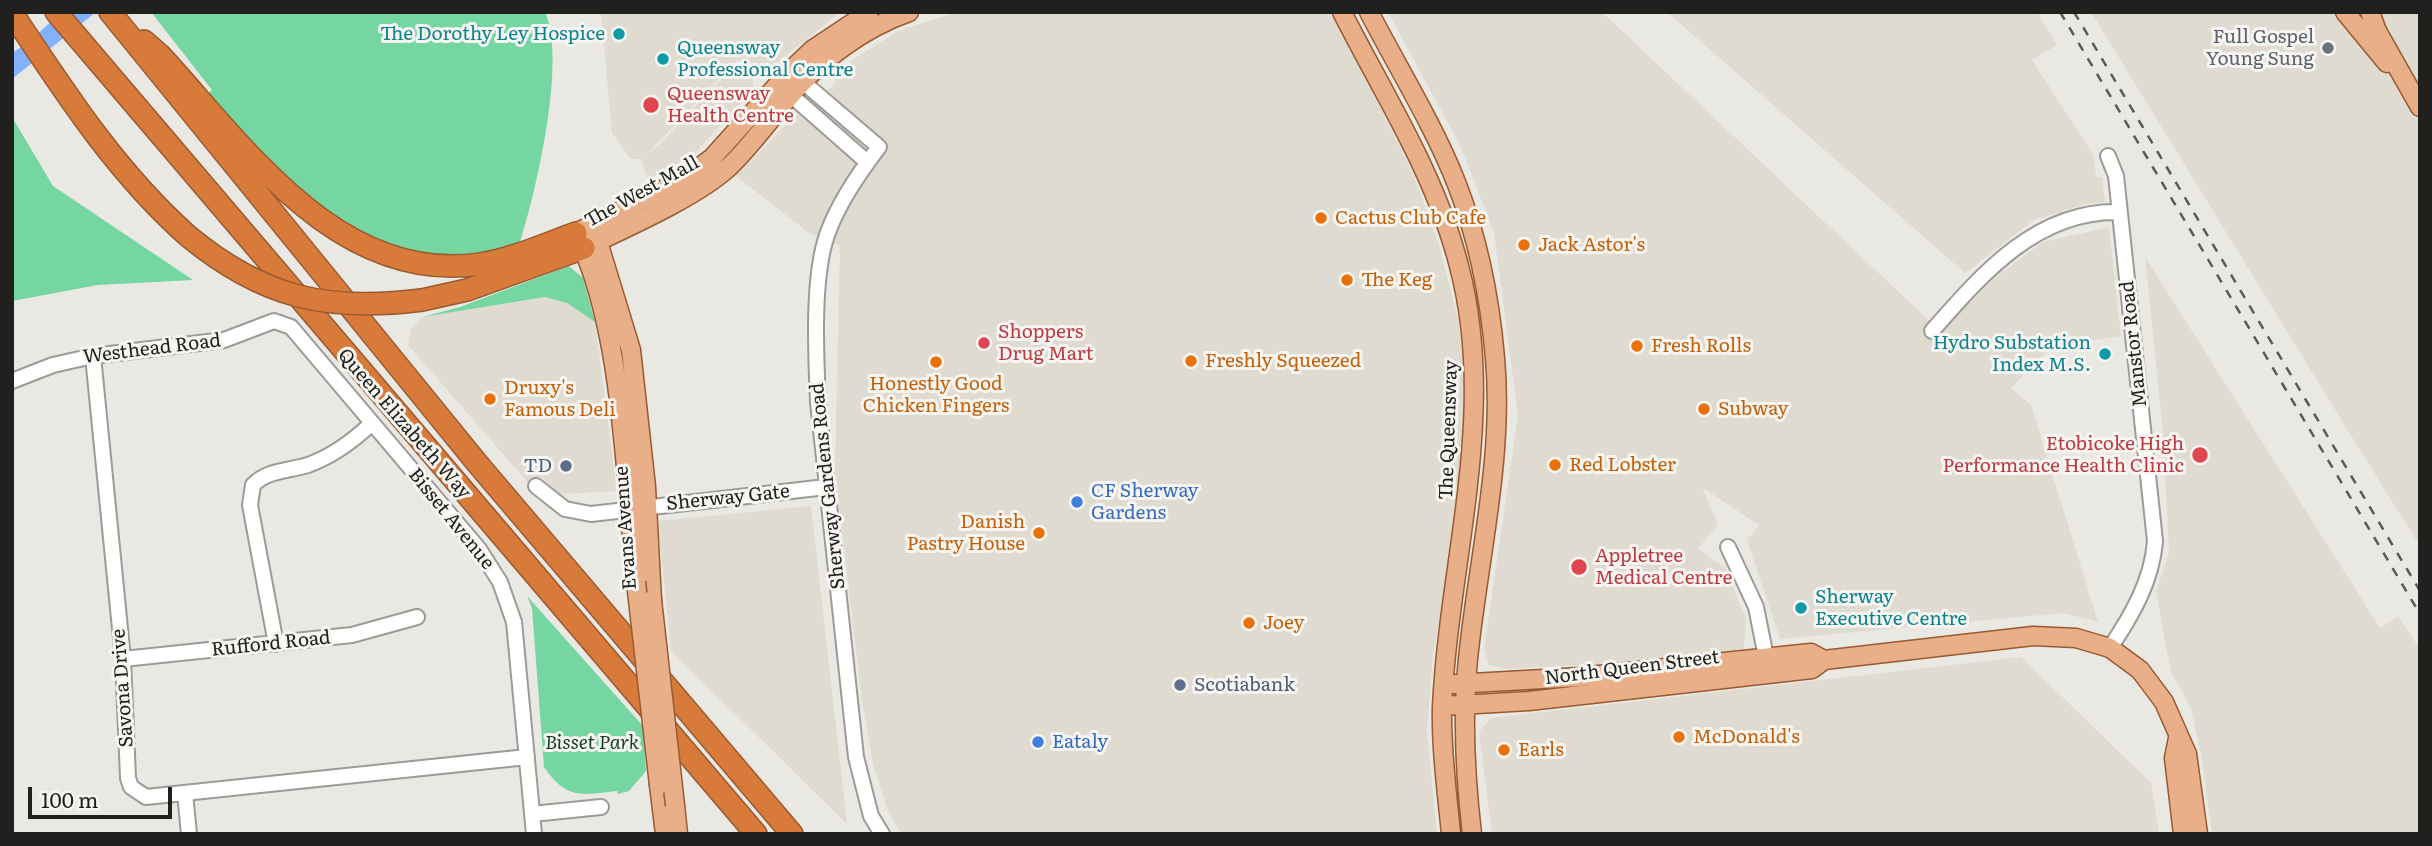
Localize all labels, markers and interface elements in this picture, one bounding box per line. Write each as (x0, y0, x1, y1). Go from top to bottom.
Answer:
place label: The Dorothy Ley Hospice (380, 23, 605, 45)
marker: The Dorothy Ley Hospice (611, 26, 627, 42)
place label: Full Gospel Young Sung (2206, 26, 2314, 70)
place label: Queensway Professional Centre (677, 37, 853, 81)
marker: Full Gospel Young Sung (2320, 40, 2336, 56)
marker: Queensway Professional Centre (655, 51, 671, 67)
place label: Queensway Health Centre (667, 83, 794, 127)
marker: Queensway Health Centre (641, 95, 661, 115)
street label: The West Mall (581, 151, 703, 233)
place label: Cactus Club Cafe (1335, 207, 1486, 229)
marker: Cactus Club Cafe (1313, 210, 1329, 226)
place label: Jack Astor's (1538, 234, 1645, 256)
marker: Jack Astor's (1516, 237, 1532, 253)
place label: The Keg (1361, 269, 1432, 291)
marker: The Keg (1339, 272, 1355, 288)
street label: Manstor Road (2116, 280, 2152, 408)
place label: Shoppers Drug Mart (998, 321, 1093, 365)
street label: Westhead Road (82, 329, 222, 369)
place label: Hydro Substation Index M.S. (1933, 332, 2091, 376)
marker: Shoppers Drug Mart (976, 335, 992, 351)
place label: Fresh Rolls (1651, 335, 1751, 357)
marker: Fresh Rolls (1629, 338, 1645, 354)
street label: Queen Elizabeth Way (332, 344, 476, 504)
marker: Hydro Substation Index M.S. (2097, 346, 2113, 362)
place label: Freshly Squeezed (1205, 350, 1361, 372)
marker: Freshly Squeezed (1183, 353, 1199, 369)
marker: Honestly Good Chicken Fingers (928, 354, 944, 370)
street label: The Queensway (1435, 360, 1463, 500)
place label: Honestly Good Chicken Fingers (863, 373, 1009, 417)
place label: Druxy's Famous Deli (504, 377, 616, 421)
street label: Sherway Gardens Road (806, 382, 850, 590)
marker: Druxy's Famous Deli (482, 391, 498, 407)
place label: Subway (1718, 398, 1788, 420)
marker: Subway (1696, 401, 1712, 417)
place label: Etobicoke High Performance Health Clinic (1943, 433, 2184, 477)
marker: Etobicoke High Performance Health Clinic (2190, 445, 2210, 465)
place label: Red Lobster (1569, 454, 1676, 476)
place label: TD (523, 455, 552, 477)
marker: Red Lobster (1547, 457, 1563, 473)
marker: TD (558, 458, 574, 474)
street label: Bisset Avenue (403, 464, 499, 574)
street label: Evans Avenue (610, 465, 642, 591)
street label: Sherway Gate (665, 480, 791, 516)
place label: CF Sherway Gardens (1091, 480, 1199, 524)
marker: CF Sherway Gardens (1069, 494, 1085, 510)
place label: Danish Pastry House (907, 511, 1025, 555)
marker: Danish Pastry House (1031, 525, 1047, 541)
place label: Appletree Medical Centre (1595, 545, 1732, 589)
marker: Appletree Medical Centre (1569, 557, 1589, 577)
place label: Sherway Executive Centre (1815, 586, 1967, 630)
marker: Sherway Executive Centre (1793, 600, 1809, 616)
place label: Joey (1263, 612, 1304, 634)
marker: Joey (1241, 615, 1257, 631)
street label: Rufford Road (210, 626, 332, 662)
street label: Savona Drive (107, 628, 139, 748)
street label: North Queen Street (1543, 646, 1721, 690)
place label: Scotiabank (1194, 674, 1295, 696)
marker: Scotiabank (1172, 677, 1188, 693)
place label: McDonald's (1693, 726, 1800, 748)
marker: McDonald's (1671, 729, 1687, 745)
place label: Eataly (1052, 731, 1108, 753)
park label: Bisset Park (545, 732, 639, 754)
marker: Eataly (1030, 734, 1046, 750)
place label: Earls (1518, 739, 1564, 761)
marker: Earls (1496, 742, 1512, 758)
scale bar (32, 772, 175, 816)
text: 100 m (41, 783, 98, 814)

